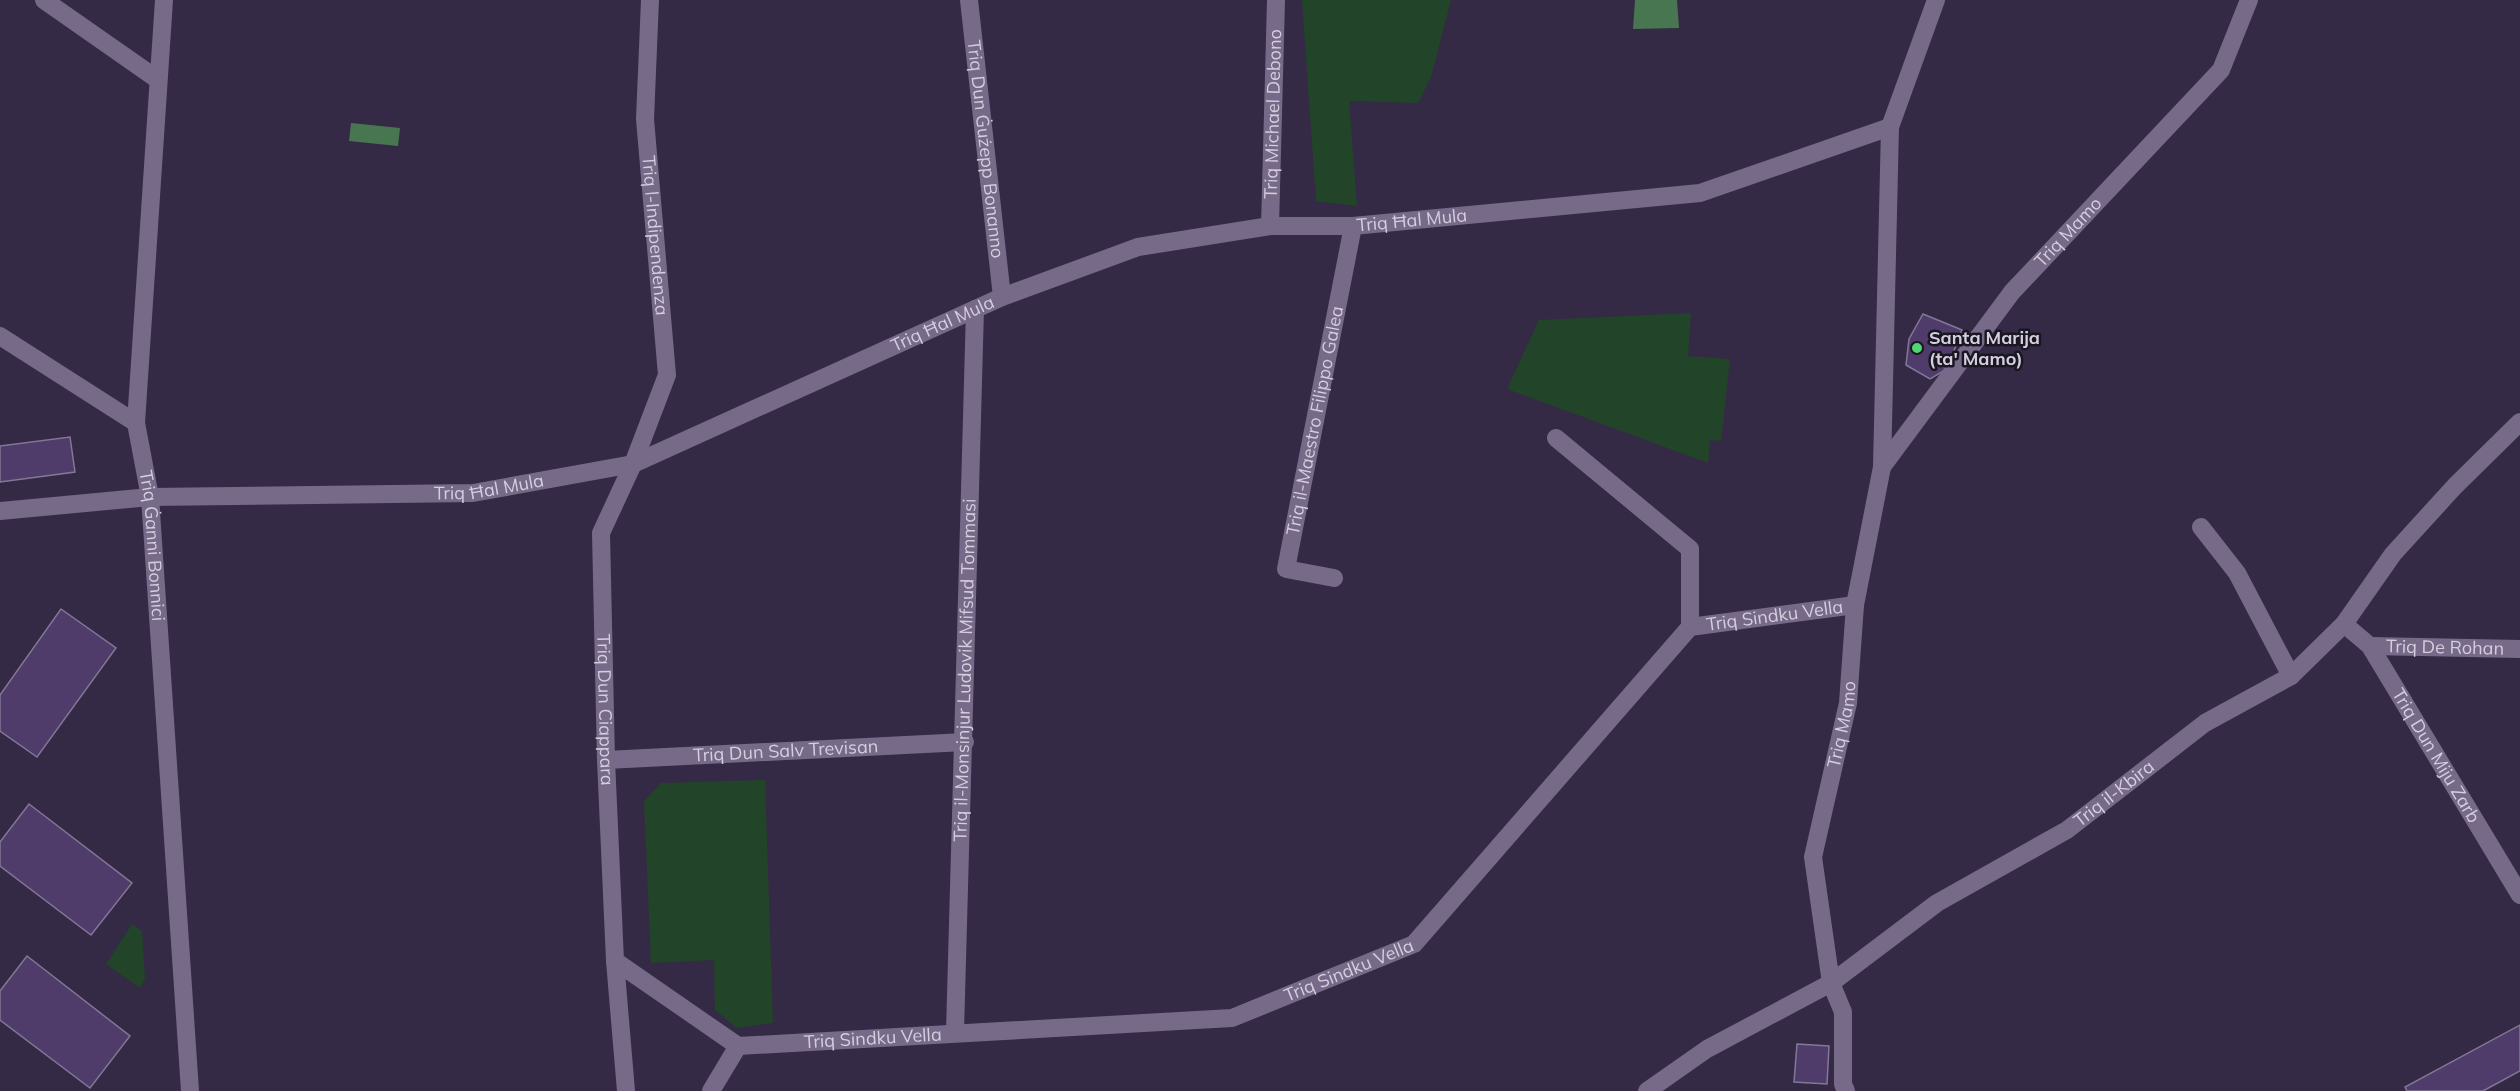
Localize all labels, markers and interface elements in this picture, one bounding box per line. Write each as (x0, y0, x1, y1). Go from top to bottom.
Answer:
street label: Triq Michael Debono (1259, 29, 1286, 199)
street label: Triq Dun Ġużepp Bonanno (963, 39, 1010, 259)
street label: Triq l-Indipendenza (637, 154, 674, 316)
street label: Triq Mamo (2029, 192, 2106, 272)
street label: Triq Ħal Mula (1356, 203, 1468, 237)
street label: Triq Ħal Mula (887, 290, 998, 357)
street label: Triq il-Maestro Filippo Galea (1281, 304, 1348, 537)
place label: Santa Marija (ta' Mamo) (1929, 326, 2040, 370)
marker: Santa Marija (ta' Mamo) (1910, 341, 1924, 355)
street label: Triq Ġanni Bonnici (134, 468, 170, 622)
street label: Triq Ħal Mula (434, 468, 546, 504)
street label: Triq il-Monsinjur Ludovik Mifsud Tommasi (948, 498, 981, 842)
street label: Triq Sindku Vella (1705, 595, 1844, 636)
street label: Triq Dun Ciappara (592, 633, 619, 786)
street label: Triq De Rohan (2386, 634, 2504, 660)
street label: Triq Mamo (1822, 680, 1861, 770)
street label: Triq Dun Miju Zarb (2387, 684, 2486, 827)
street label: Triq Dun Salv Trevisan (693, 734, 879, 767)
street label: Triq il-Kbira (2069, 755, 2159, 832)
street label: Triq Sindku Vella (1281, 933, 1417, 1007)
street label: Triq Sindku Vella (803, 1022, 942, 1053)

